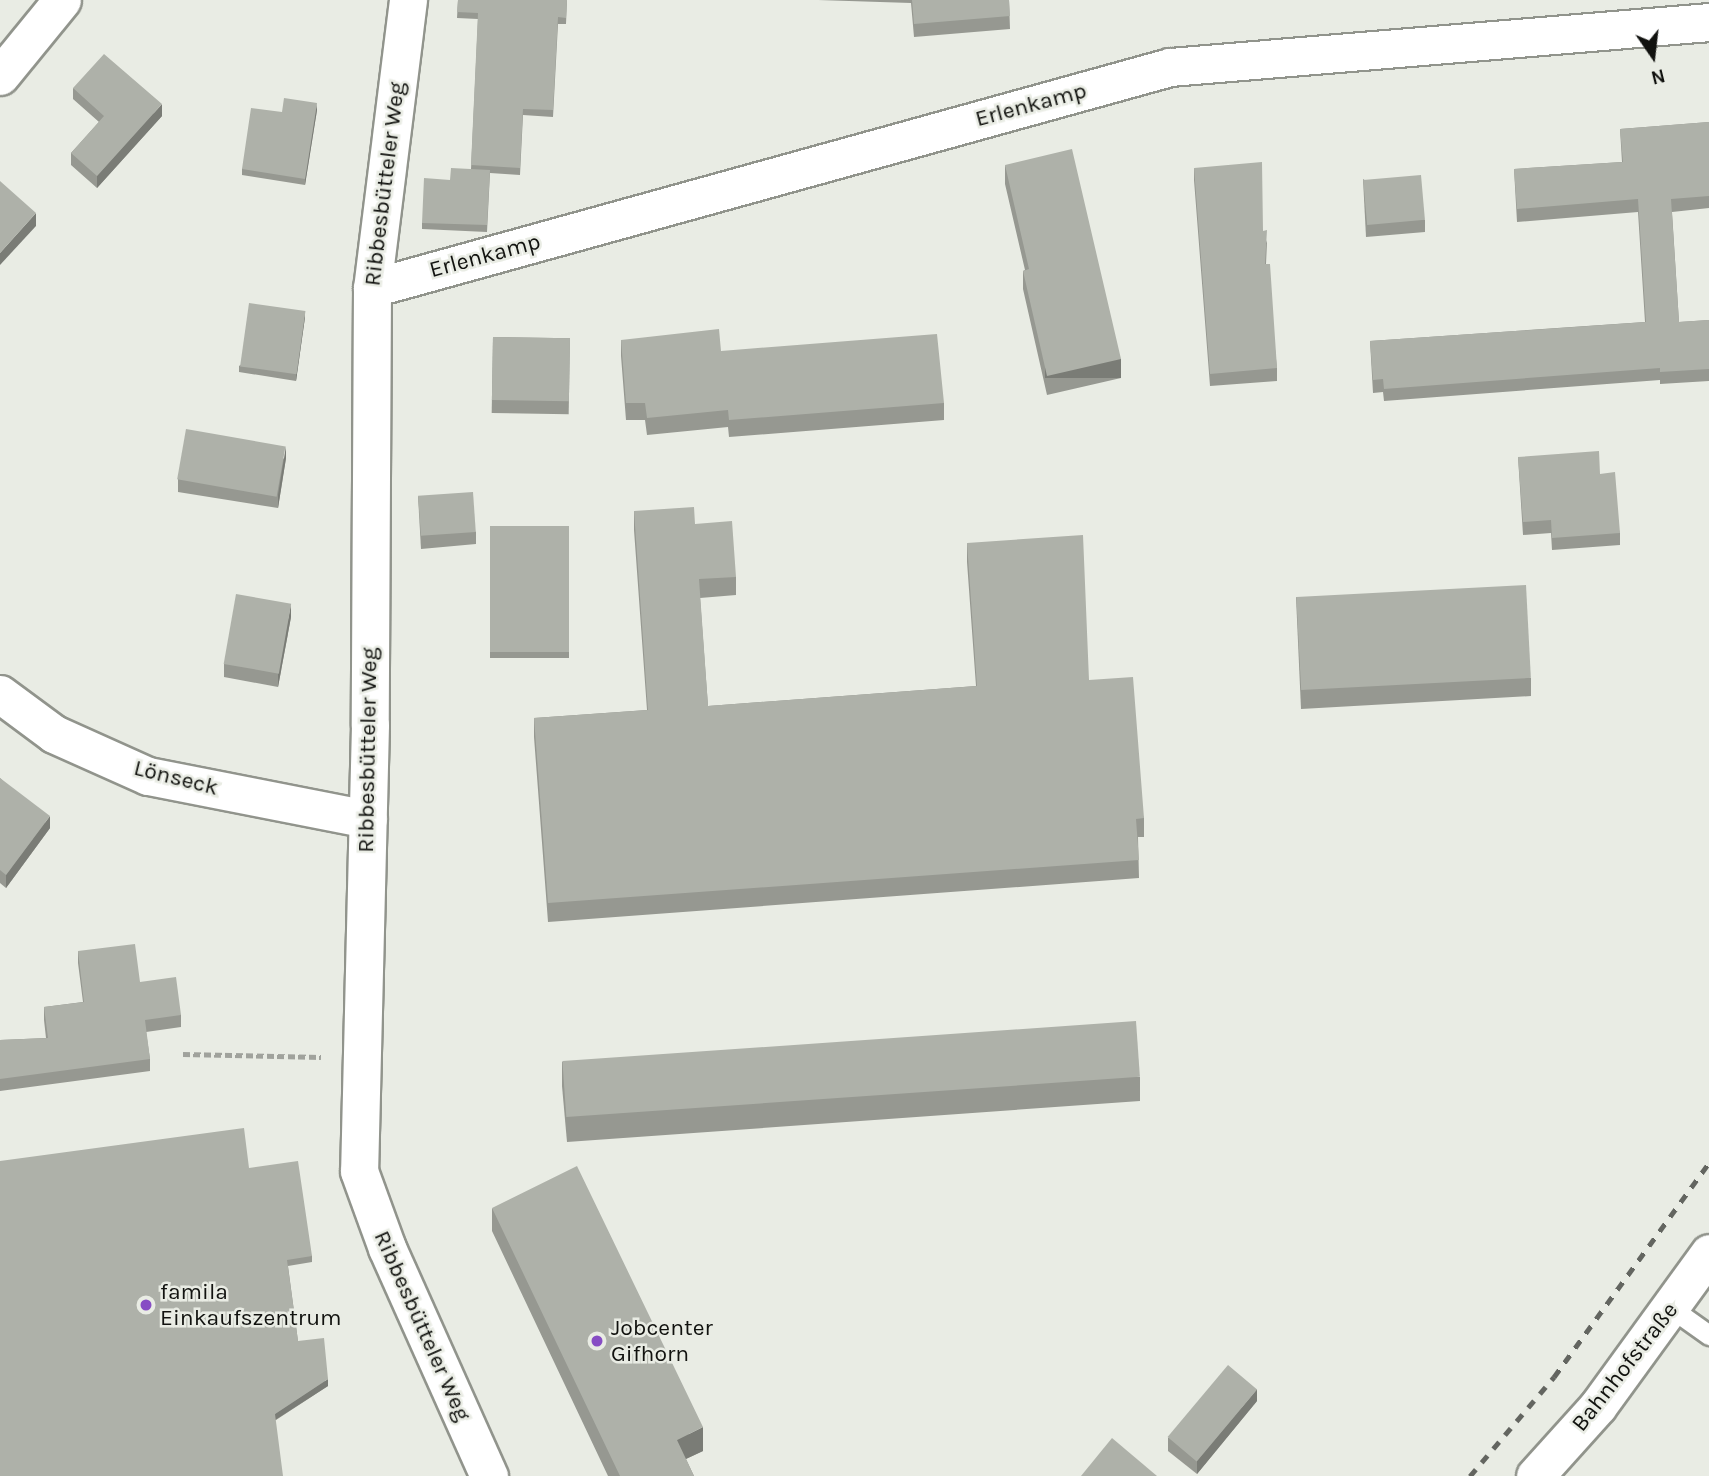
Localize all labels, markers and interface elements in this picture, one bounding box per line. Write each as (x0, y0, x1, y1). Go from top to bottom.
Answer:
north arrow (1618, 21, 1688, 91)
text: N (1649, 64, 1667, 89)
street label: Erlenkamp (972, 77, 1090, 133)
street label: Ribbesbütteler Weg (359, 80, 411, 288)
street label: Erlenkamp (426, 228, 544, 284)
street label: Ribbesbütteler Weg (352, 647, 384, 853)
street label: Lönseck (131, 754, 221, 802)
street label: Ribbesbütteler Weg (368, 1227, 476, 1425)
place label: famila Einkaufszentrum (160, 1278, 342, 1332)
marker: famila Einkaufszentrum (138, 1297, 154, 1313)
street label: Bahnhofstraße (1566, 1297, 1684, 1437)
place label: Jobcenter Gifhorn (611, 1314, 713, 1368)
marker: Jobcenter Gifhorn (589, 1333, 605, 1349)

